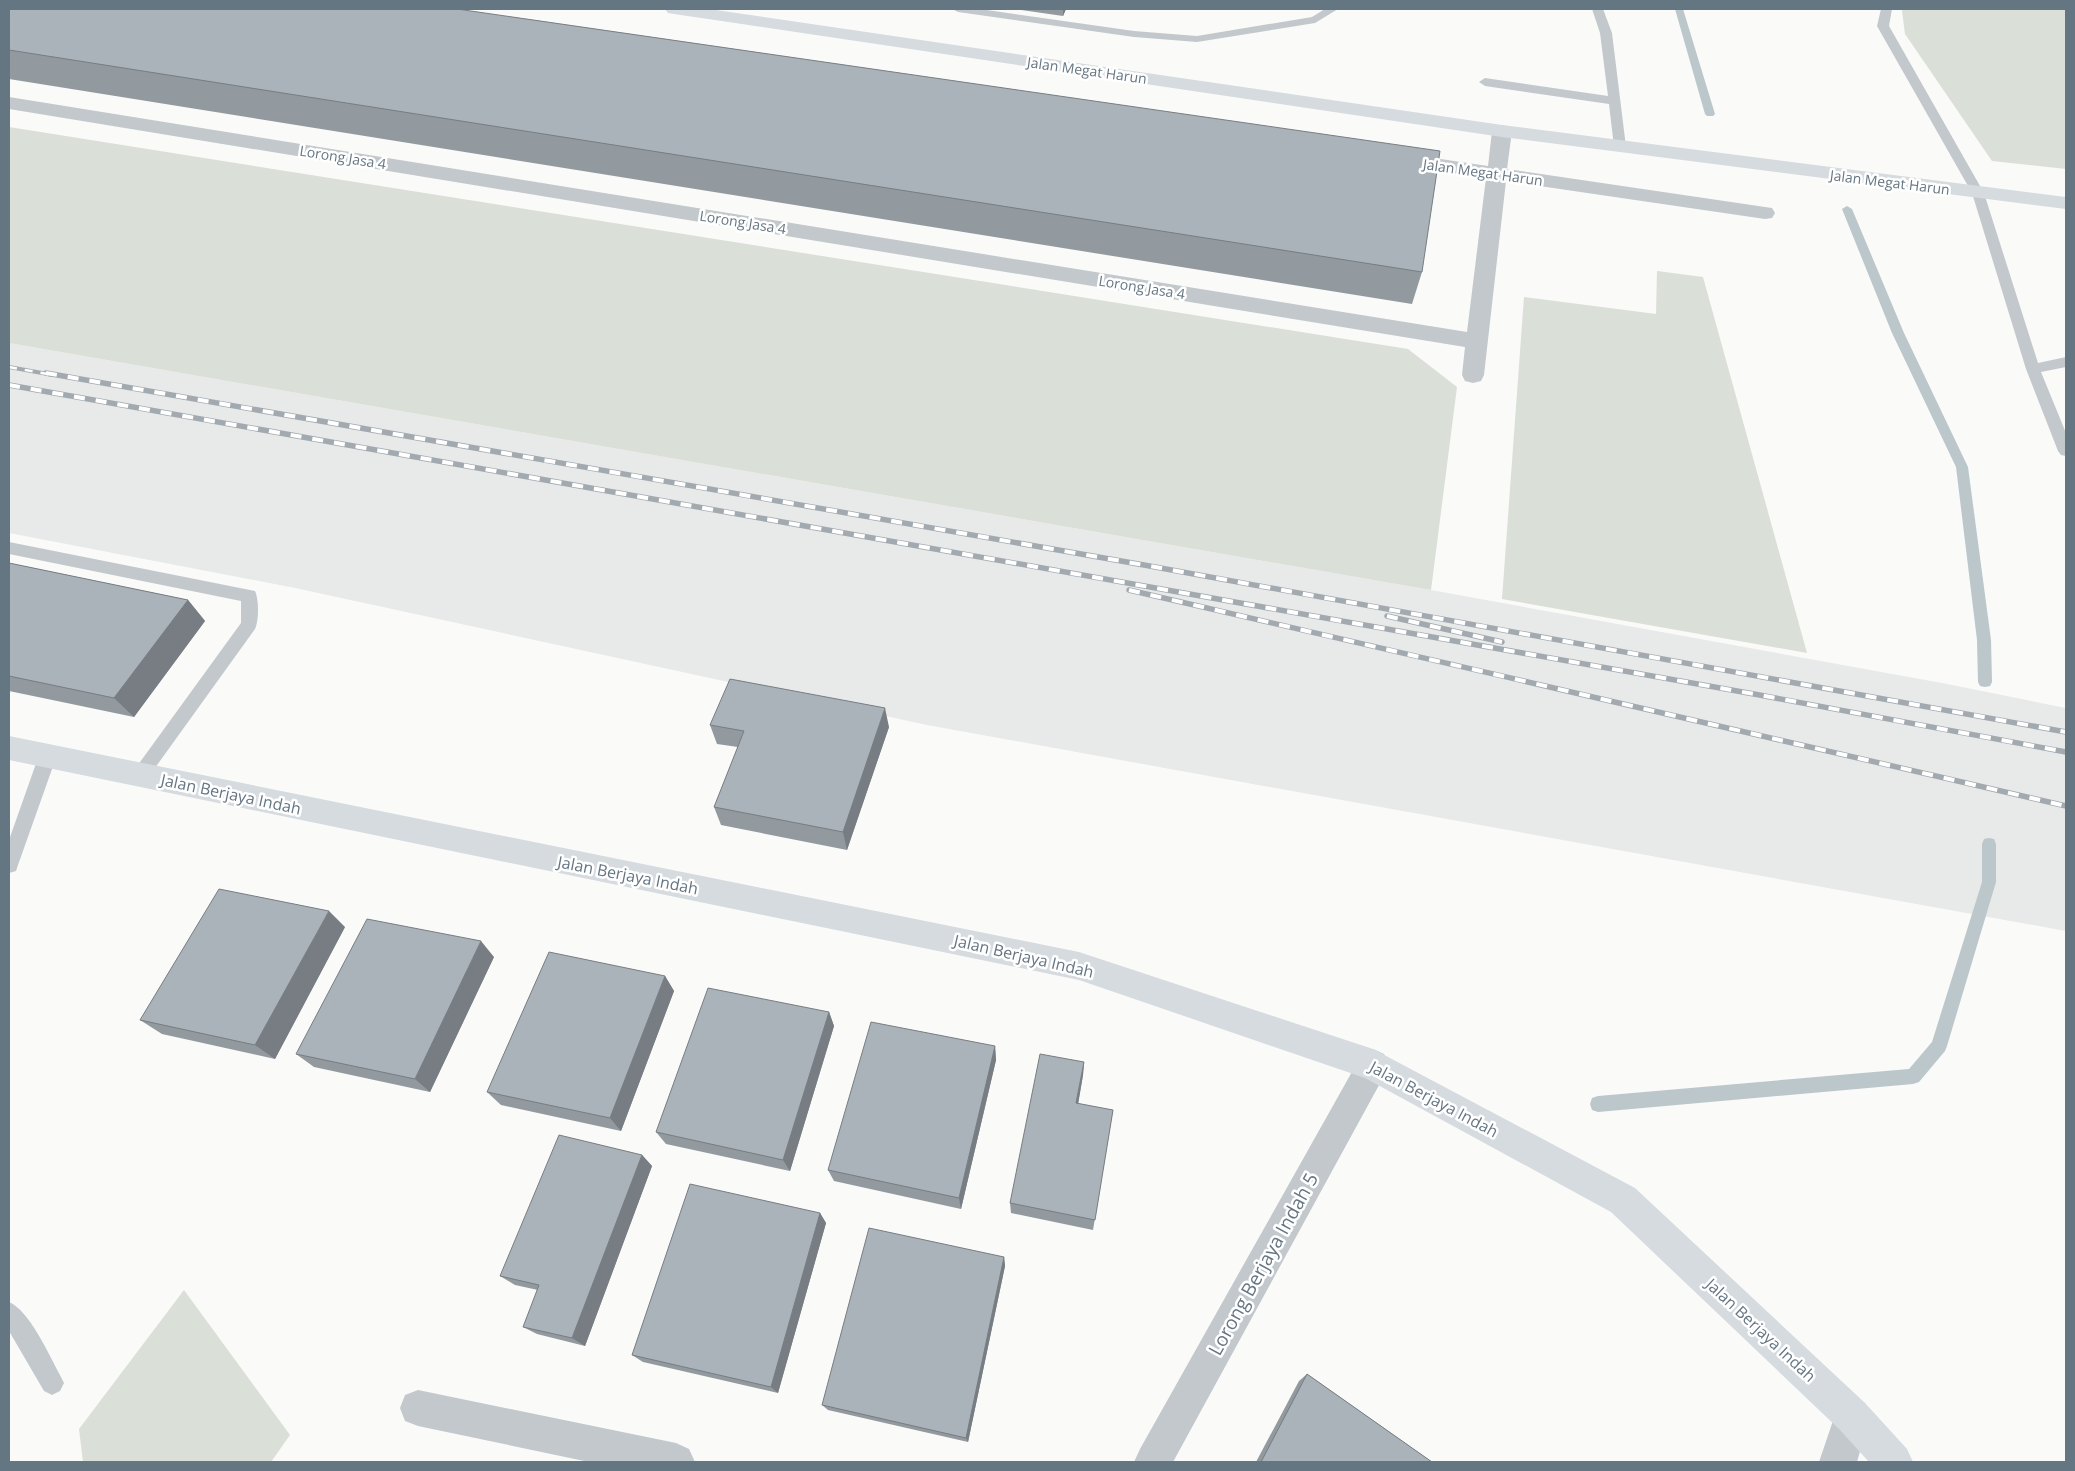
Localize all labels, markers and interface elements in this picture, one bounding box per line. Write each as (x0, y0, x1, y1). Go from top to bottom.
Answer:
street label: Jalan Megat Harun (1024, 52, 1148, 88)
street label: Lorong Jasa 4 (298, 141, 388, 173)
street label: Jalan Megat Harun (1420, 154, 1544, 190)
street label: Jalan Megat Harun (1827, 165, 1951, 199)
street label: Lorong Jasa 4 (698, 206, 788, 238)
street label: Lorong Jasa 4 (1097, 271, 1187, 303)
street label: Jalan Berjaya Indah (157, 768, 303, 820)
street label: Jalan Berjaya Indah (554, 850, 700, 899)
street label: Jalan Berjaya Indah (950, 929, 1096, 983)
street label: Jalan Berjaya Indah (1364, 1055, 1502, 1142)
street label: Lorong Berjaya Indah 5 (1202, 1168, 1324, 1360)
street label: Jalan Berjaya Indah (1700, 1272, 1821, 1387)

